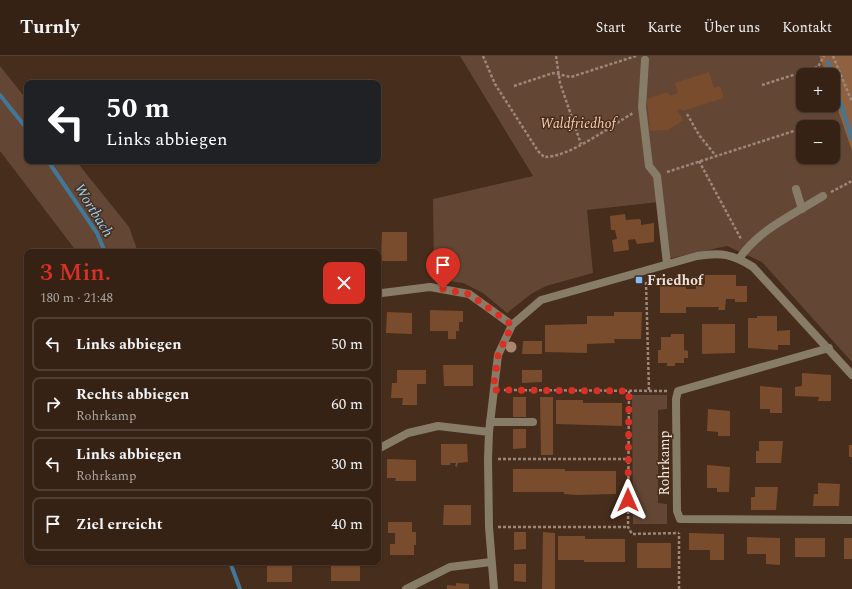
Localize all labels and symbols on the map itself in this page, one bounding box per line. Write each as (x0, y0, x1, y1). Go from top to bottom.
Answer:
park label: Waldfriedhof (540, 113, 618, 134)
water label: Wortbach (68, 179, 119, 242)
pin (426, 248, 460, 289)
place label: Friedhof (647, 270, 704, 291)
marker: Friedhof (634, 275, 644, 285)
street label: Rohrkamp (654, 430, 675, 495)
position arrow (607, 479, 649, 521)

